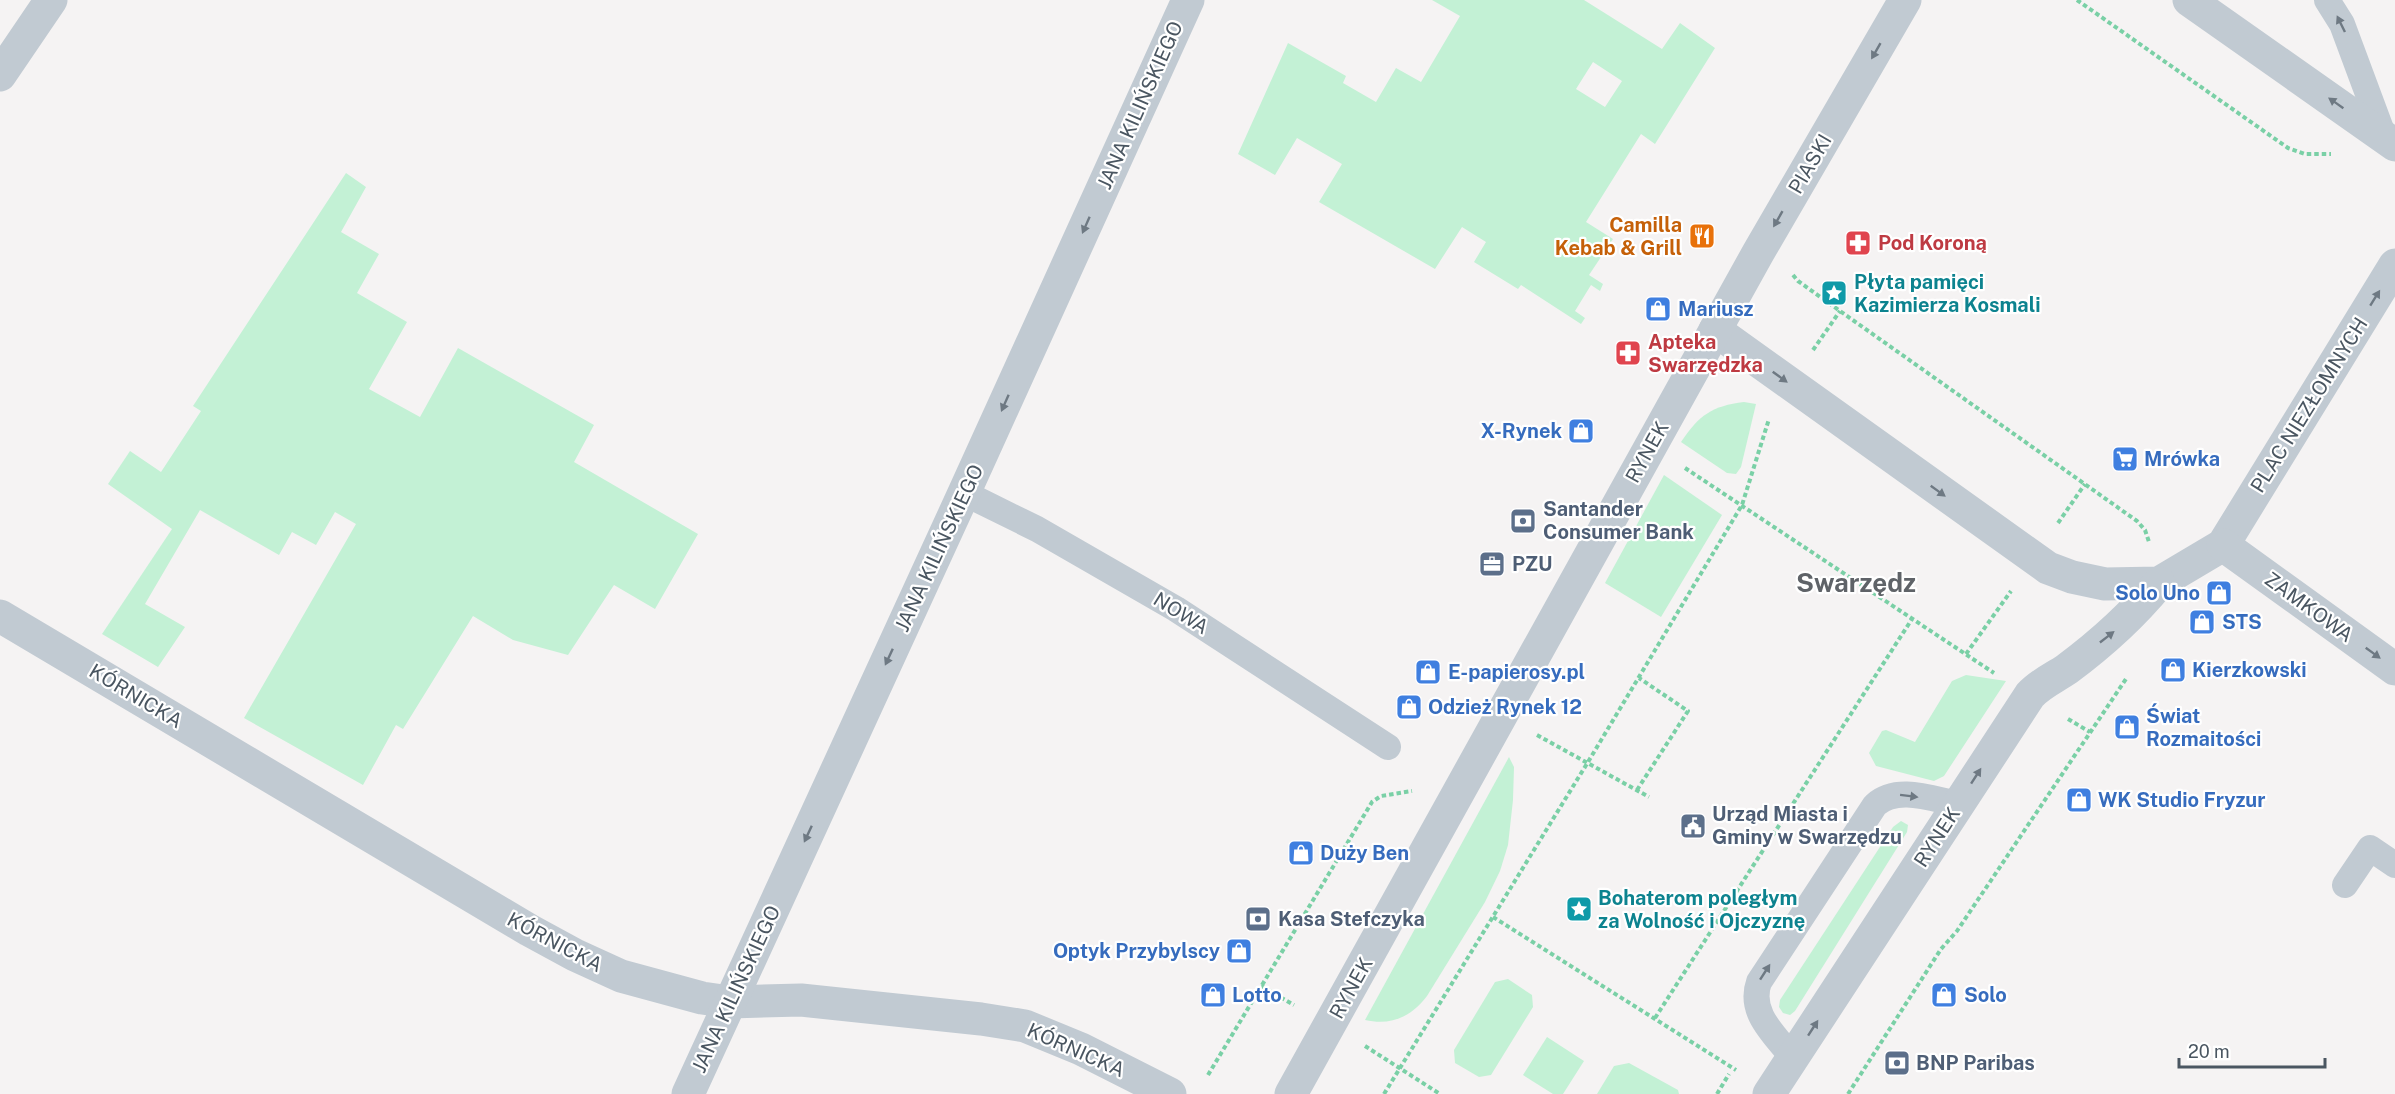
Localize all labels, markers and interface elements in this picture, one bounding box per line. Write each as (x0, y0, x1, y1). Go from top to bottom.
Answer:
one-way arrow (2336, 15, 2345, 32)
street label: JANA KILIŃSKIEGO (1091, 17, 1188, 193)
one-way arrow (1871, 42, 1881, 59)
one-way arrow (2328, 98, 2344, 109)
street label: PIASKI (1783, 130, 1837, 198)
one-way arrow (1773, 211, 1783, 228)
place label: Camilla Kebab & Grill (1555, 213, 1682, 260)
one-way arrow (1081, 217, 1091, 235)
restaurant icon: Camilla Kebab & Grill (1687, 221, 1717, 251)
pharmacy icon: Pod Koroną (1843, 228, 1873, 258)
place label: Pod Koroną (1878, 231, 1987, 255)
place label: Płyta pamięci Kazimierza Kosmali (1854, 270, 2040, 317)
place icon: Płyta pamięci Kazimierza Kosmali (1819, 278, 1849, 308)
one-way arrow (2369, 290, 2380, 306)
shop icon: Mariusz (1643, 294, 1673, 324)
place label: Mariusz (1678, 297, 1754, 321)
street label: PLAC NIEZŁOMNYCH (2245, 313, 2373, 497)
place label: Apteka Swarzędzka (1648, 330, 1763, 377)
pharmacy icon: Apteka Swarzędzka (1613, 338, 1643, 368)
one-way arrow (1772, 370, 1787, 382)
one-way arrow (1000, 394, 1010, 412)
shop icon: X-Rynek (1566, 416, 1596, 446)
street label: RYNEK (1620, 417, 1674, 487)
place label: X-Rynek (1481, 419, 1562, 443)
supermarket icon: Mrówka (2110, 444, 2140, 474)
place label: Mrówka (2144, 447, 2220, 471)
street label: JANA KILIŃSKIEGO (889, 460, 988, 635)
one-way arrow (1931, 484, 1946, 496)
place label: Santander Consumer Bank (1543, 497, 1694, 544)
bank icon: Santander Consumer Bank (1508, 506, 1538, 536)
office icon: PZU (1477, 549, 1507, 579)
place label: PZU (1512, 552, 1552, 576)
district label: Swarzędz (1796, 567, 1916, 598)
street label: ZAMKOWA (2260, 567, 2358, 647)
shop icon: Solo Uno (2204, 578, 2234, 608)
place label: Solo Uno (2115, 581, 2200, 605)
street label: NOWA (1149, 587, 1213, 639)
shop icon: STS (2187, 607, 2217, 637)
place label: STS (2222, 610, 2262, 634)
one-way arrow (2100, 631, 2115, 643)
one-way arrow (2365, 647, 2381, 659)
one-way arrow (885, 648, 894, 665)
shop icon: Kierzkowski (2158, 655, 2188, 685)
shop icon: E-papierosy.pl (1413, 657, 1443, 687)
street label: KÓRNICKA (85, 658, 187, 733)
place label: Kierzkowski (2192, 658, 2307, 682)
place label: E-papierosy.pl (1448, 660, 1585, 684)
shop icon: Odzież Rynek 12 (1394, 692, 1424, 722)
place label: Odzież Rynek 12 (1428, 695, 1582, 719)
place label: Świat Rozmaitości (2146, 703, 2261, 751)
shop icon: Świat Rozmaitości (2112, 712, 2142, 742)
one-way arrow (1971, 768, 1982, 785)
shop icon: WK Studio Fryzur (2064, 785, 2094, 815)
place label: WK Studio Fryzur (2098, 788, 2266, 812)
one-way arrow (1899, 791, 1918, 800)
place label: Urząd Miasta i Gminy w Swarzędzu (1712, 802, 1902, 849)
street label: RYNEK (1909, 802, 1965, 872)
public building icon: Urząd Miasta i Gminy w Swarzędzu (1678, 811, 1708, 841)
one-way arrow (803, 825, 812, 842)
shop icon: Duży Ben (1286, 838, 1316, 868)
place label: Duży Ben (1320, 841, 1409, 865)
place label: Bohaterom poległym za Wolność i Ojczyznę (1598, 886, 1805, 933)
place icon: Bohaterom poległym za Wolność i Ojczyznę (1564, 894, 1594, 924)
street label: JANA KILIŃSKIEGO (686, 901, 785, 1076)
bank icon: Kasa Stefczyka (1243, 904, 1273, 934)
street label: KÓRNICKA (503, 906, 607, 977)
place label: Kasa Stefczyka (1278, 907, 1425, 931)
shop icon: Optyk Przybylscy (1224, 936, 1254, 966)
place label: Optyk Przybylscy (1053, 939, 1220, 963)
street label: RYNEK (1324, 953, 1378, 1023)
one-way arrow (1760, 964, 1771, 980)
shop icon: Lotto (1198, 980, 1228, 1010)
shop icon: Solo (1929, 980, 1959, 1010)
place label: Lotto (1232, 983, 1282, 1007)
place label: Solo (1964, 983, 2007, 1007)
street label: KÓRNICKA (1023, 1017, 1129, 1082)
one-way arrow (1807, 1020, 1818, 1036)
scale bar (2179, 1031, 2324, 1069)
text: 20 m (2188, 1041, 2230, 1062)
bank icon: BNP Paribas (1882, 1048, 1912, 1078)
place label: BNP Paribas (1916, 1051, 2035, 1075)

